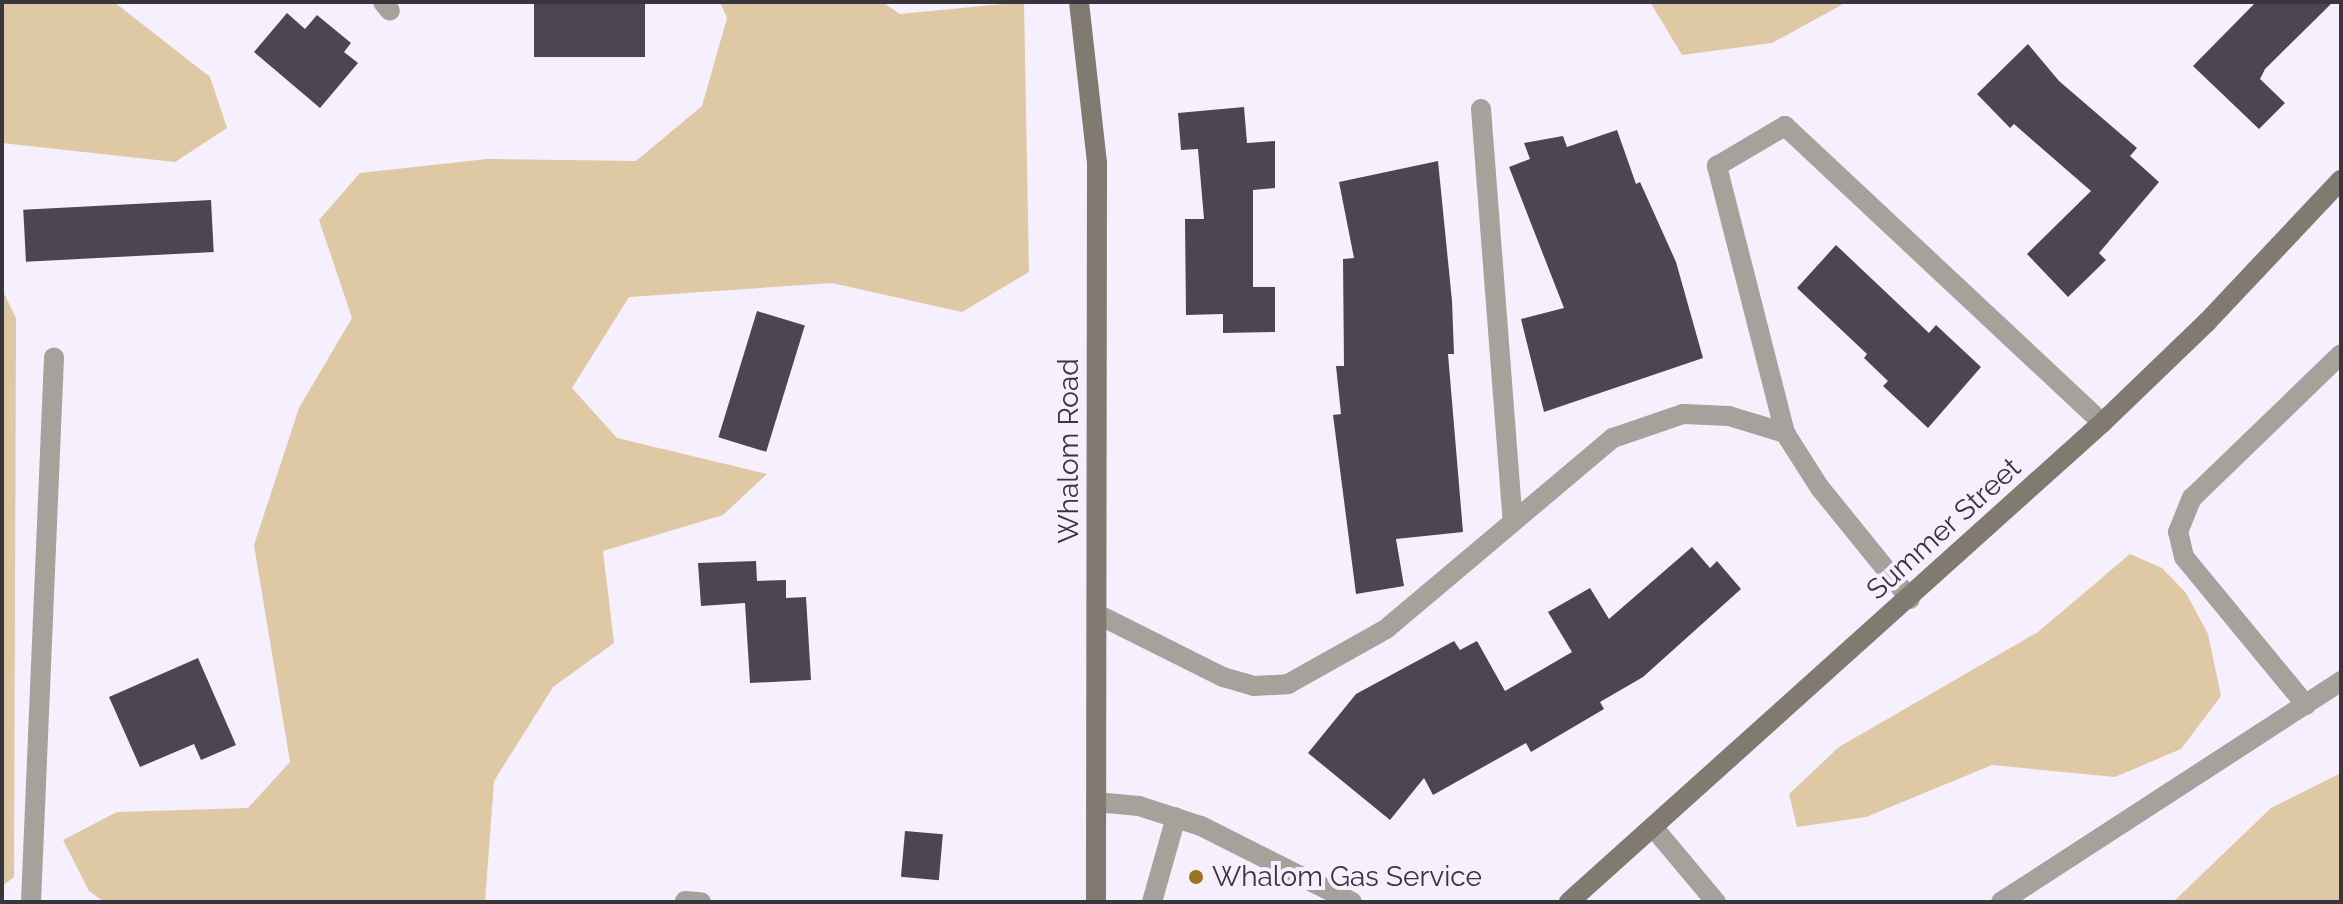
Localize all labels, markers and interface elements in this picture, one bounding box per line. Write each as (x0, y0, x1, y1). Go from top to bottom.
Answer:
street label: Whalom Road (1052, 358, 1086, 544)
street label: Summer Street (1860, 451, 2028, 607)
place label: Whalom Gas Service (1212, 860, 1482, 894)
marker: Whalom Gas Service (1187, 868, 1205, 886)

